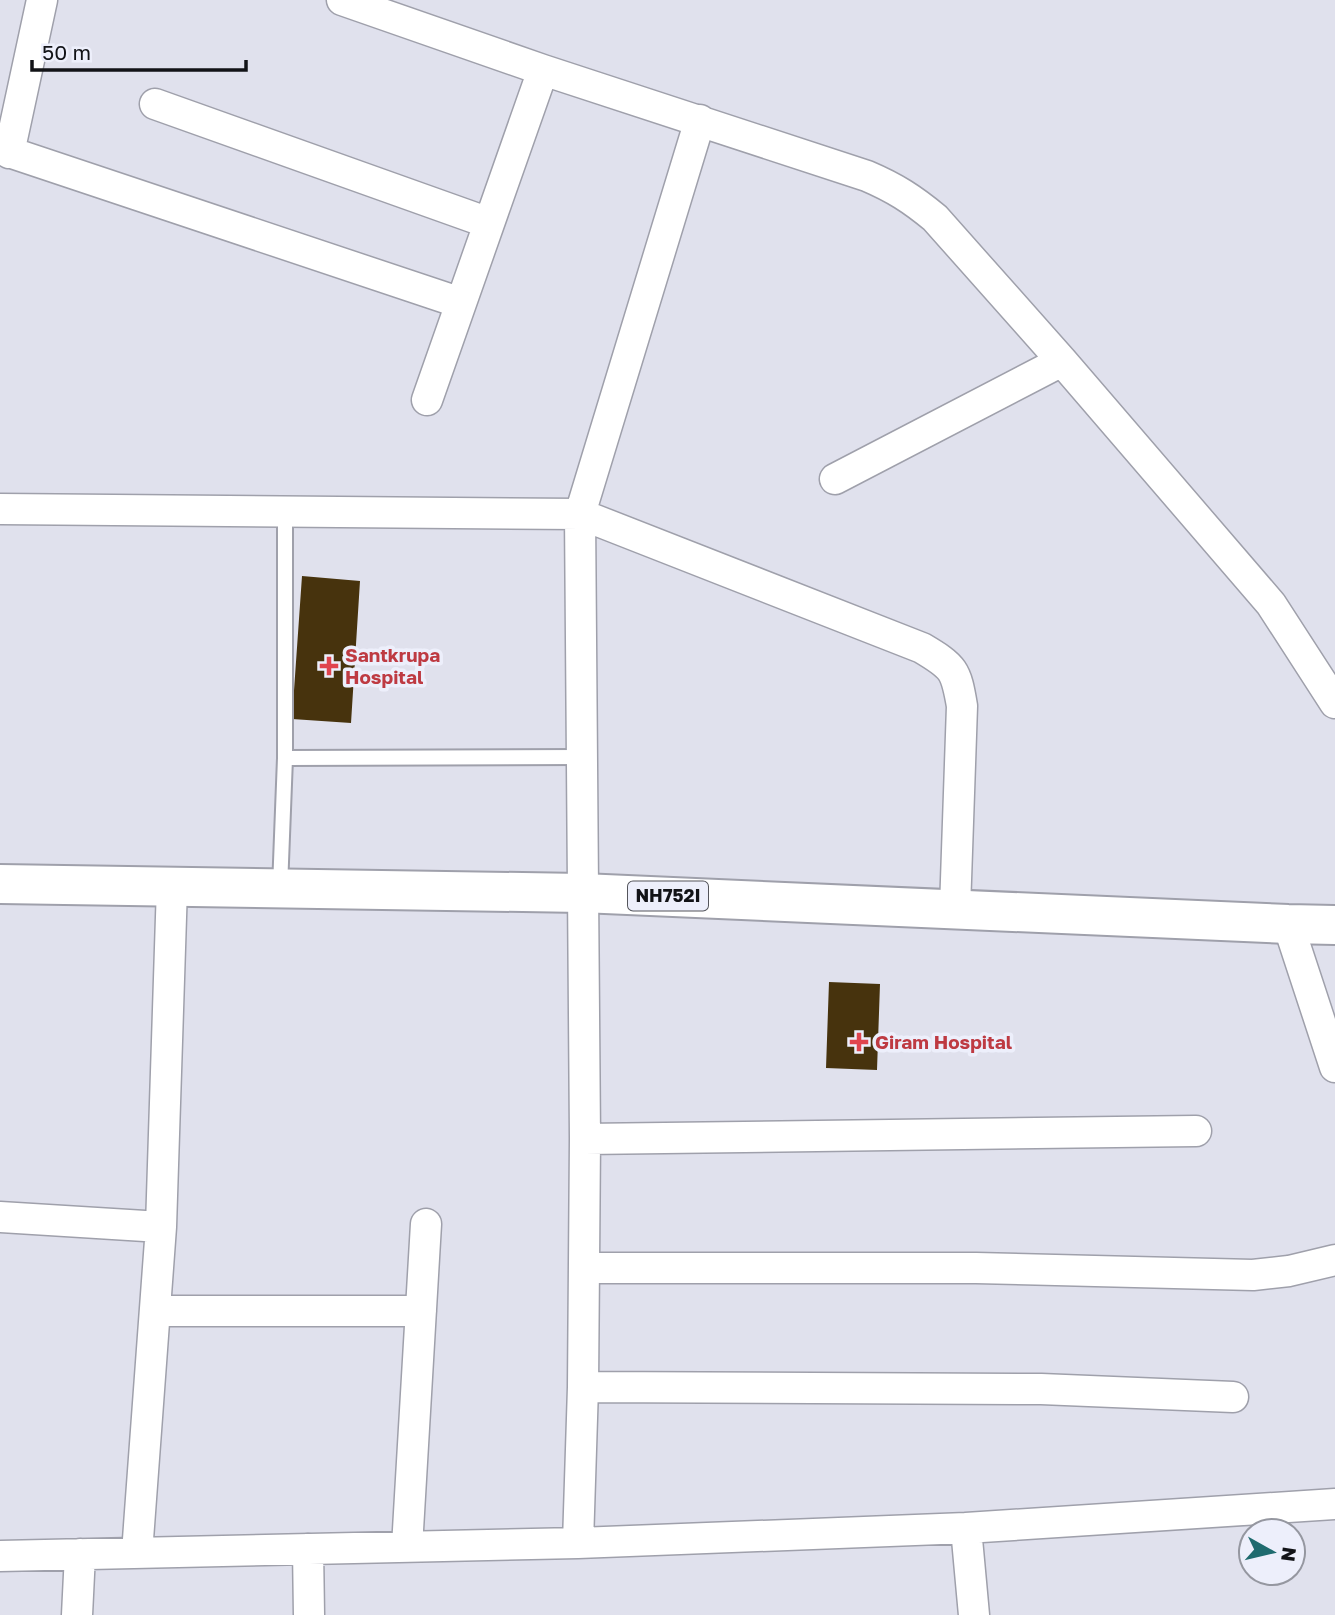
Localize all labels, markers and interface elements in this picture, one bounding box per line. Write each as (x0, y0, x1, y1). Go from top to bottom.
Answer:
scale bar (32, 28, 245, 72)
text: 50 m (42, 39, 91, 65)
place label: Santkrupa Hospital (345, 643, 440, 688)
marker: Santkrupa Hospital (319, 656, 339, 676)
road number: NH752I (628, 882, 708, 911)
place label: Giram Hospital (875, 1030, 1012, 1053)
marker: Giram Hospital (849, 1032, 869, 1052)
north arrow (1237, 1517, 1307, 1587)
text: N (1277, 1546, 1302, 1563)

